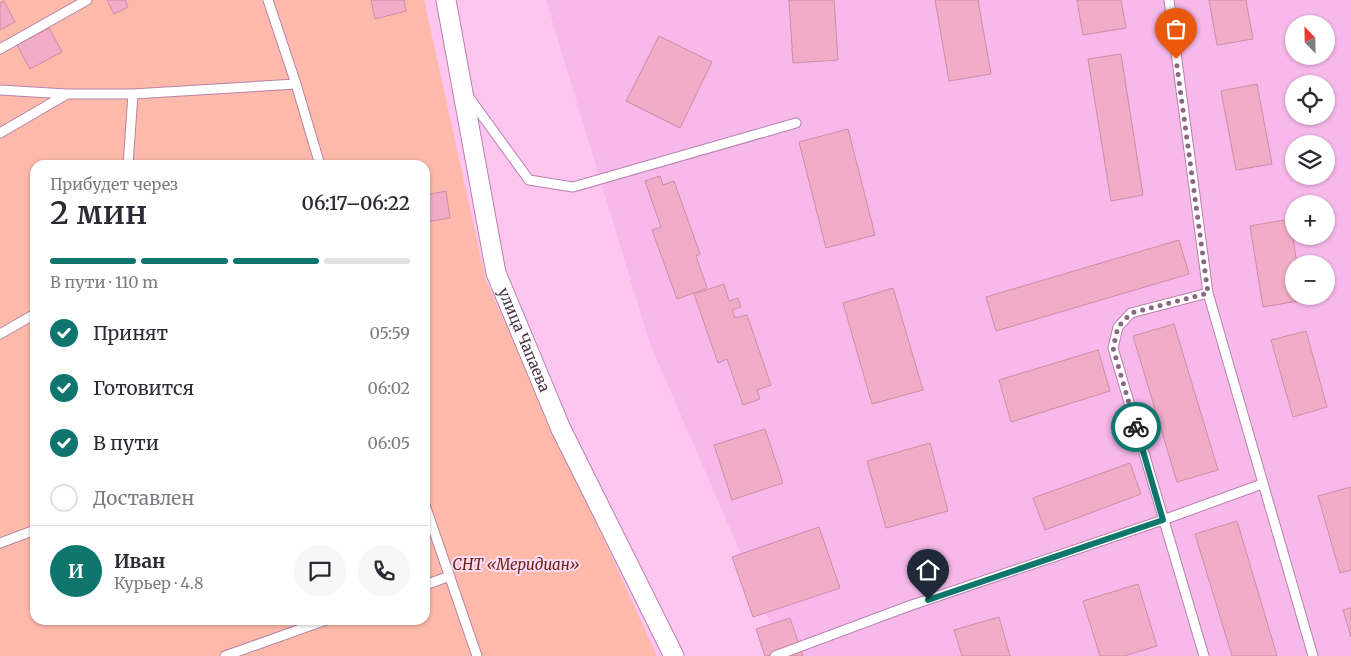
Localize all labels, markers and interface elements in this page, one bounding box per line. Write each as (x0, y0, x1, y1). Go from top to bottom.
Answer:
pin (1155, 8, 1197, 59)
icon: bag (1162, 15, 1190, 43)
north arrow (1285, 15, 1335, 65)
map controls (1285, 15, 1335, 305)
button: locate (1285, 75, 1335, 125)
button: layers (1285, 135, 1335, 185)
text: Прибудет через (50, 174, 178, 194)
text: 06:17–06:22 (302, 191, 410, 215)
text: 2 мин (50, 193, 147, 233)
button: + (1285, 195, 1335, 245)
button: − (1285, 255, 1335, 305)
text: В пути · 110 m (50, 272, 158, 292)
street label: улица Чапаева (494, 285, 554, 395)
icon: check (50, 319, 78, 347)
text: Принят (93, 321, 168, 345)
text: 05:59 (369, 323, 410, 343)
icon: check (50, 374, 78, 402)
text: Готовится (93, 376, 194, 400)
text: 06:02 (367, 378, 410, 398)
courier (1111, 402, 1161, 452)
icon: bike (1122, 413, 1150, 441)
icon: check (50, 429, 78, 457)
text: В пути (93, 431, 159, 455)
text: 06:05 (368, 433, 410, 453)
text: Доставлен (93, 486, 194, 510)
button: chat (294, 545, 346, 597)
button: phone (358, 545, 410, 597)
text: Иван (114, 549, 165, 573)
pin (907, 549, 949, 600)
park label: СНТ «Меридиан» (452, 555, 580, 574)
icon: home (914, 556, 942, 584)
text: И (68, 559, 84, 583)
text: Курьер · 4.8 (114, 573, 203, 593)

